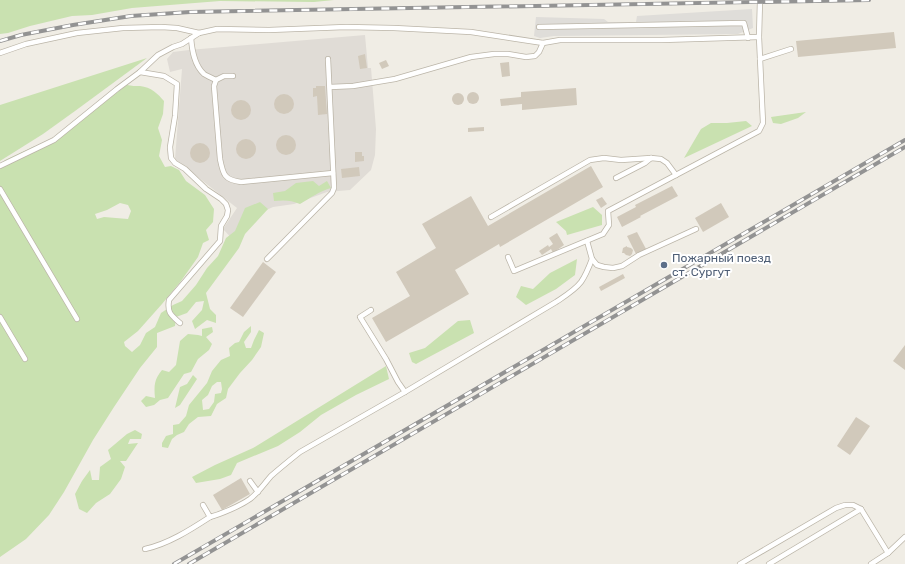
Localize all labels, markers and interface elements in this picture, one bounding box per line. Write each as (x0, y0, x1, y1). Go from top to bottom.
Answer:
place label: Пожарный поезд ст. Сургут (672, 251, 771, 279)
marker: Пожарный поезд ст. Сургут (659, 260, 669, 270)

